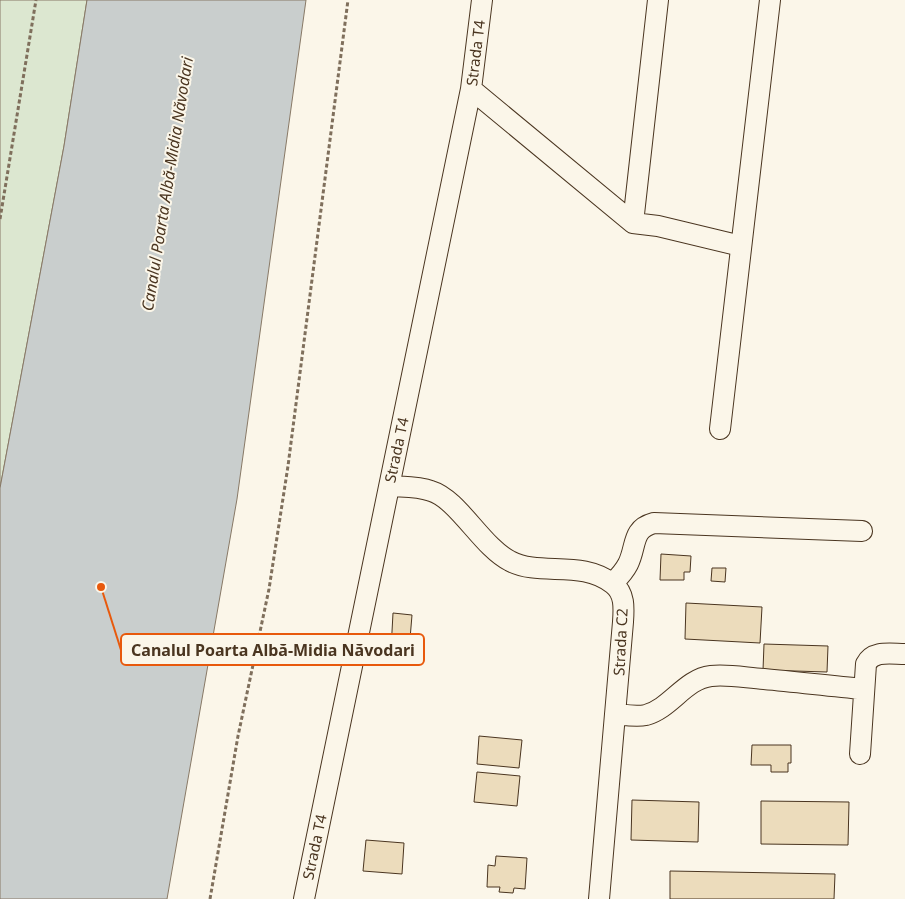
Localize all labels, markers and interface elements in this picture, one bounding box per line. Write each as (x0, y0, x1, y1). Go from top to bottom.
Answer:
street label: Strada T4 (461, 18, 489, 87)
water label: Canalul Poarta Albă-Midia Năvodari (136, 54, 198, 313)
street label: Strada T4 (379, 415, 413, 484)
street label: Strada C2 (608, 608, 632, 676)
callout: Canalul Poarta Albă-Midia Năvodari (121, 634, 424, 665)
text: Canalul Poarta Albă-Midia Năvodari (131, 639, 415, 661)
street label: Strada T4 (297, 812, 331, 881)

